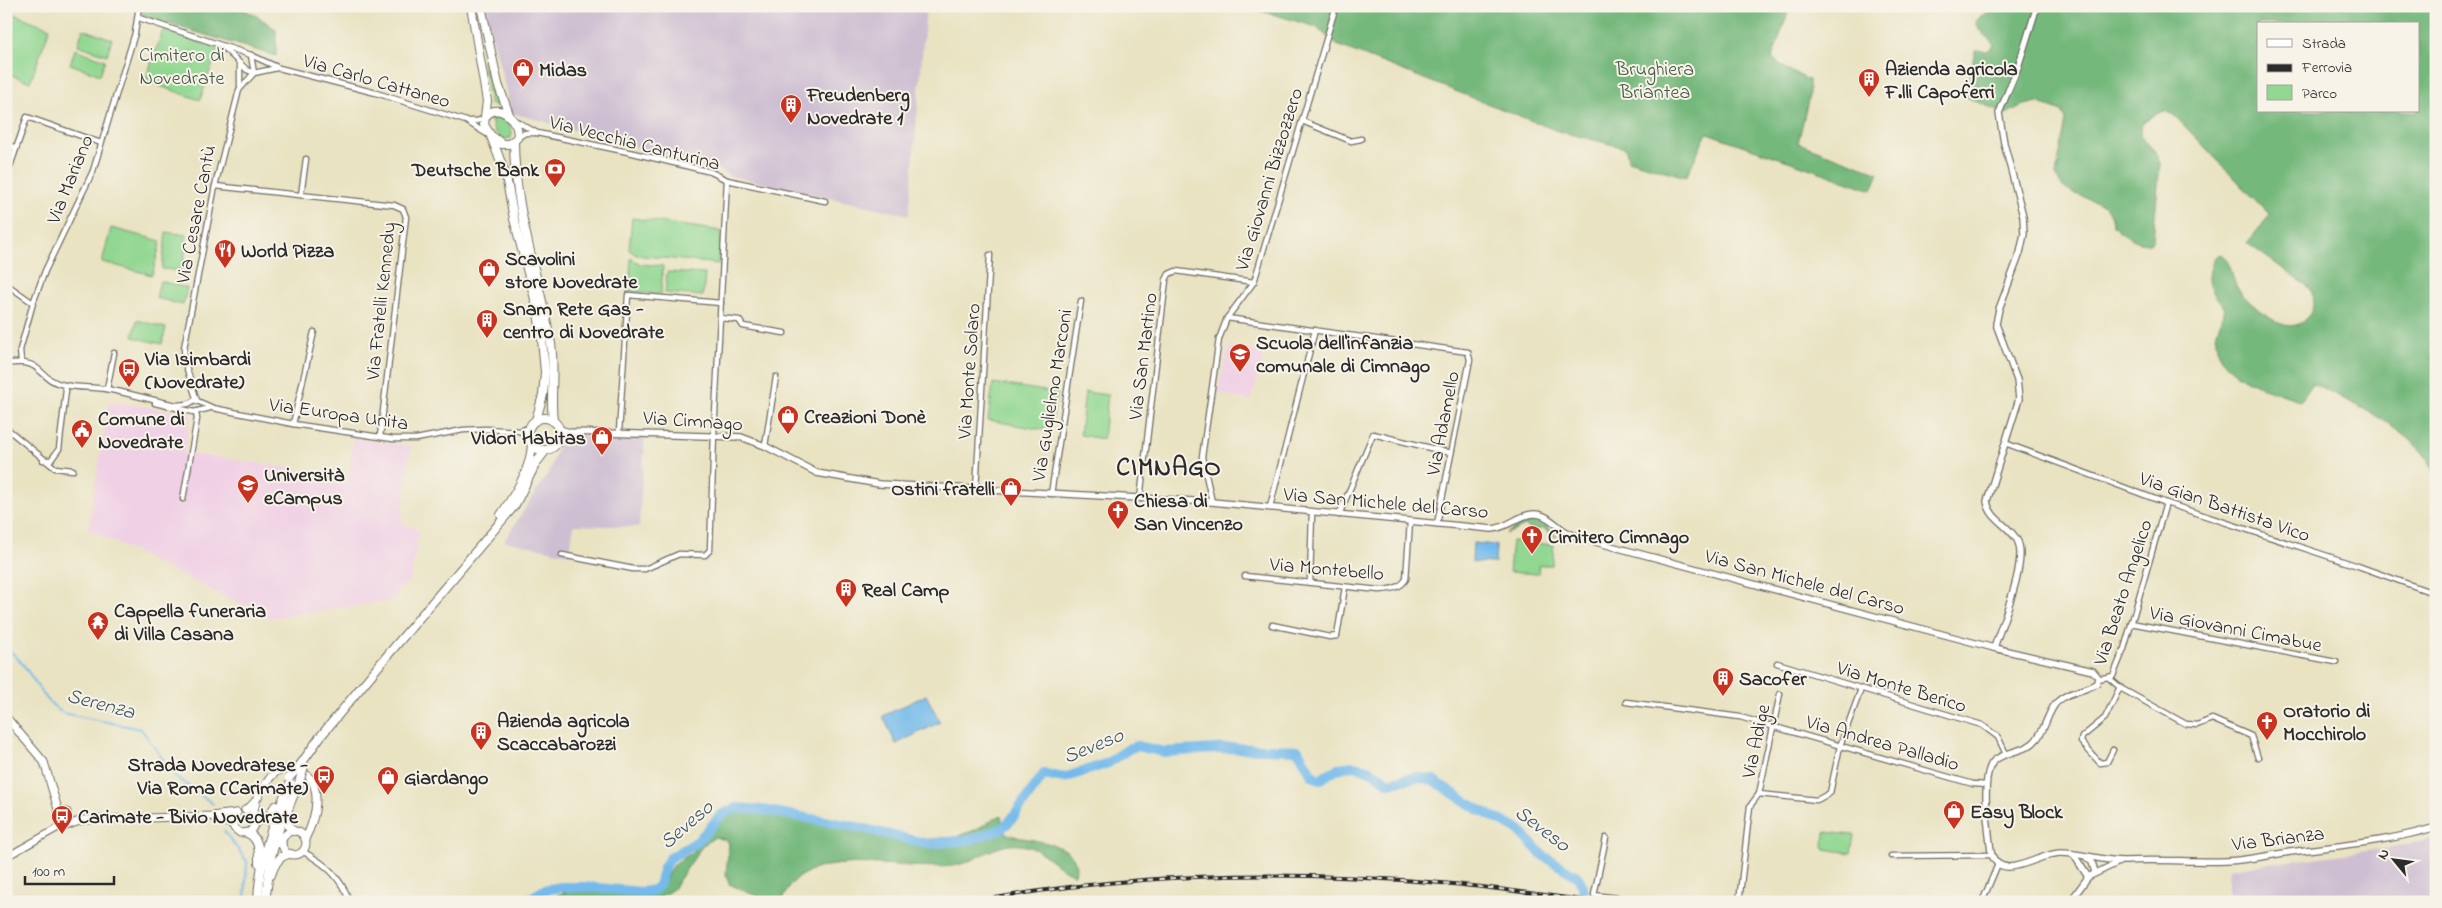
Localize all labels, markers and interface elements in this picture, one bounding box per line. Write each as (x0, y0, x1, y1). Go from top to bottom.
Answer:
legend (2257, 22, 2420, 112)
text: Strada (2302, 33, 2346, 55)
park label: Cimitero di Novedrate (139, 42, 225, 94)
street label: Via Carlo Cattaneo (298, 47, 453, 117)
park label: Brughiera Briantea (1615, 56, 1694, 108)
place label: Azienda agricola F.lli Capoferri (1884, 56, 2018, 108)
shop icon: Midas (511, 57, 535, 88)
place label: Midas (539, 57, 587, 86)
text: Ferrovia (2301, 57, 2352, 79)
building icon: Azienda agricola F.lli Capoferri (1857, 67, 1881, 98)
place label: Freudenberg Novedrate 1 (806, 82, 910, 134)
text: Parco (2302, 83, 2337, 105)
street label: Via Giovanni Bizzozzero (1228, 85, 1312, 276)
building icon: Freudenberg Novedrate 1 (779, 93, 803, 124)
street label: Via Vecchia Canturina (545, 109, 723, 180)
street label: Via Mariano (40, 131, 102, 230)
street label: Via Cesare Cantù (170, 143, 225, 287)
place label: Deutsche Bank (411, 157, 540, 186)
bank icon: Deutsche Bank (543, 157, 567, 188)
street label: Via Fratelli Kennedy (360, 221, 405, 383)
restaurant icon: World Pizza (213, 238, 237, 269)
place label: World Pizza (241, 238, 334, 267)
place label: Scavolini store Novedrate (505, 246, 639, 298)
shop icon: Scavolini store Novedrate (477, 257, 501, 288)
street label: Via San Martino (1122, 291, 1167, 423)
place label: Snam Rete Gas - centro di Novedrate (503, 296, 665, 348)
street label: Via Monte Solaro (951, 302, 990, 441)
street label: Via Guglielmo Marconi (1025, 307, 1082, 485)
building icon: Snam Rete Gas - centro di Novedrate (475, 308, 499, 339)
place label: Scuola dell'infanzia comunale di Cimnago (1256, 330, 1430, 383)
school or university icon: Scuola dell'infanzia comunale di Cimnago (1228, 342, 1252, 373)
place label: Via Isimbardi (Novedrate) (144, 346, 252, 398)
bus stop icon: Via Isimbardi (Novedrate) (117, 357, 141, 388)
street label: Via Adamello (1420, 369, 1469, 479)
street label: Via Europa Unita (266, 391, 410, 440)
street label: Via Cimnago (641, 404, 744, 441)
shop icon: Creazioni Donè (776, 404, 800, 435)
place label: Creazioni Donè (804, 404, 927, 433)
place label: Comune di Novedrate (98, 406, 185, 458)
public building icon: Comune di Novedrate (70, 418, 94, 449)
place label: Vidori Habitas (470, 425, 586, 454)
shop icon: Vidori Habitas (590, 425, 614, 456)
district label: CIMNAGO (1116, 451, 1222, 487)
place label: Università eCampus (264, 462, 345, 514)
street label: Via Gian Battista Vico (2134, 465, 2313, 551)
school or university icon: Università eCampus (236, 473, 260, 504)
place label: Ostini fratelli (891, 476, 995, 505)
shop icon: Ostini fratelli (999, 476, 1023, 507)
street label: Via San Michele del Carso (1281, 481, 1490, 528)
place label: Chiesa di San Vincenzo (1134, 488, 1243, 540)
church icon: Chiesa di San Vincenzo (1106, 499, 1130, 530)
street label: Via Beato Angelico (2087, 516, 2163, 671)
church icon: Cimitero Cimnago (1520, 524, 1544, 555)
place label: Cimitero Cimnago (1548, 524, 1689, 554)
street label: Via San Michele del Carso (1700, 543, 1908, 624)
street label: Via Montebello (1267, 551, 1385, 590)
building icon: Real Camp (834, 577, 858, 608)
place label: Real Camp (862, 577, 949, 606)
place label: Cappella funeraria di Villa Casana (114, 598, 266, 650)
street label: Via Giovanni Cimabue (2146, 599, 2324, 661)
temple icon: Cappella funeraria di Villa Casana (86, 610, 110, 641)
street label: Via Monte Berico (1832, 655, 1970, 722)
building icon: Sacofer (1711, 666, 1735, 697)
place label: Sacofer (1739, 666, 1807, 695)
water label: Serenza (63, 681, 138, 729)
place label: Oratorio di Mocchirolo (2283, 698, 2371, 750)
street label: Via Adige (1735, 702, 1780, 782)
place label: Azienda agricola Scaccabarozzi (497, 708, 630, 760)
street label: Via Andrea Palladio (1801, 708, 1962, 780)
church icon: Oratorio di Mocchirolo (2255, 710, 2279, 741)
building icon: Azienda agricola Scaccabarozzi (469, 720, 493, 751)
water label: Seveso (1059, 721, 1129, 772)
place label: Strada Novedratese - Via Roma (Carimate) (128, 752, 308, 804)
bus stop icon: Strada Novedratese - Via Roma (Carimate) (312, 764, 336, 795)
shop icon: Giardango (376, 765, 400, 796)
place label: Giardango (404, 765, 488, 795)
water label: Seveso (654, 793, 722, 857)
water label: Seveso (1508, 799, 1577, 861)
shop icon: Easy Block (1942, 799, 1966, 830)
place label: Easy Block (1970, 799, 2064, 829)
bus stop icon: Carimate - Bivio Novedrate (50, 804, 74, 835)
place label: Carimate - Bivio Novedrate (78, 804, 299, 833)
street label: Via Brianza (2229, 820, 2326, 861)
north arrow (2370, 836, 2420, 886)
text: N (2372, 845, 2395, 864)
scale bar (25, 853, 114, 885)
text: 100 m (32, 861, 65, 883)

